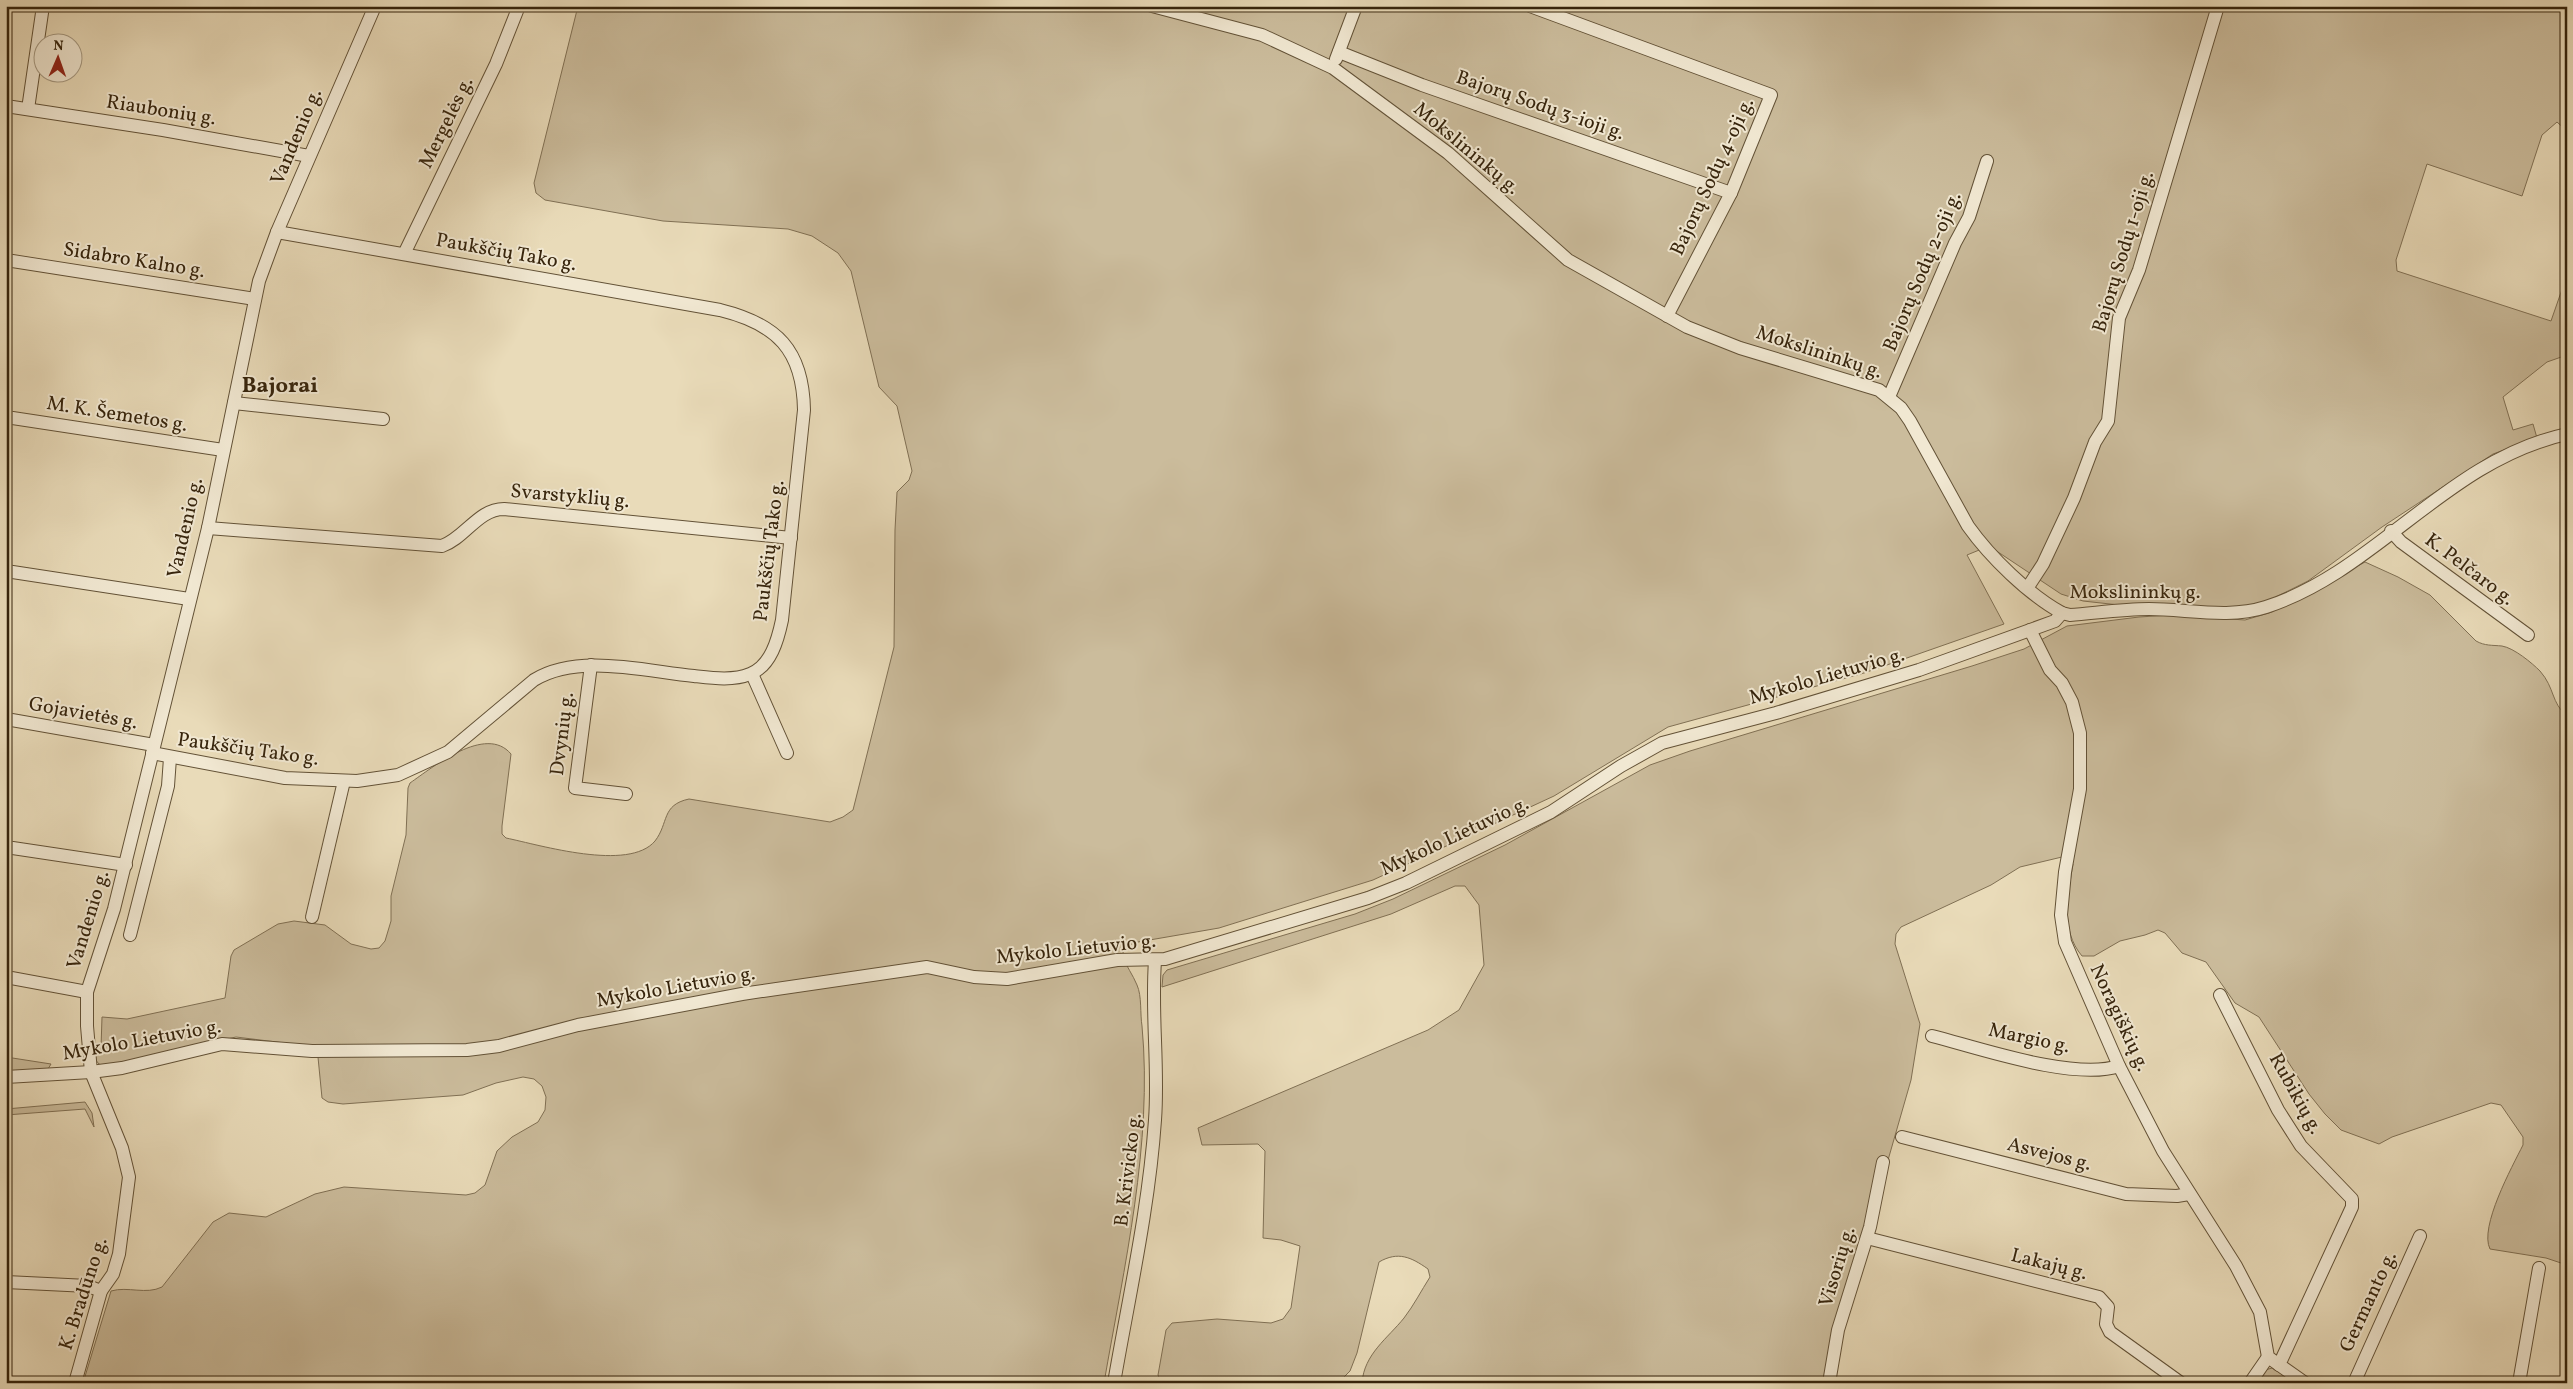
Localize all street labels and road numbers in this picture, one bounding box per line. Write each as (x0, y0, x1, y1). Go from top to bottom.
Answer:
street label: Bajorų Sodų 3-ioji g. (1452, 64, 1628, 148)
street label: Mergelės g. (413, 72, 481, 174)
street label: Vandenio g. (264, 85, 330, 189)
street label: Riaubonių g. (104, 89, 218, 133)
street label: Bajorų Sodų 4-oji g. (1664, 93, 1762, 261)
street label: Mokslininkų g. (1407, 96, 1525, 202)
street label: Bajorų Sodų 1-oji g. (2086, 168, 2162, 336)
street label: Bajorų Sodų 2-oji g. (1877, 188, 1969, 356)
street label: Paukščių Tako g. (433, 227, 579, 279)
street label: Sidabro Kalno g. (61, 236, 207, 286)
street label: Mokslininkų g. (1752, 319, 1886, 387)
street label: M. K. Šemetos g. (45, 390, 189, 440)
street label: Vandenio g. (161, 475, 211, 581)
street label: Svarstyklių g. (509, 478, 631, 516)
street label: Paukščių Tako g. (747, 479, 793, 623)
street label: K. Pelčaro g. (2418, 527, 2520, 613)
street label: Mokslininkų g. (2069, 579, 2201, 607)
street label: Mykolo Lietuvio g. (1746, 641, 1908, 713)
street label: Gojavietės g. (26, 691, 140, 737)
street label: Dvynių g. (544, 691, 582, 777)
street label: Paukščių Tako g. (175, 726, 321, 774)
street label: Mykolo Lietuvio g. (1376, 790, 1534, 884)
street label: Vandenio g. (61, 867, 117, 973)
street label: Mykolo Lietuvio g. (995, 928, 1157, 972)
street label: Mykolo Lietuvio g. (594, 960, 758, 1016)
street label: Noragiškių g. (2082, 960, 2156, 1076)
street label: Mykolo Lietuvio g. (60, 1013, 224, 1069)
street label: Margio g. (1986, 1017, 2072, 1061)
street label: Rubikių g. (2261, 1048, 2329, 1140)
street label: B. Krivicko g. (1108, 1112, 1150, 1228)
street label: Asvejos g. (2004, 1131, 2094, 1179)
street label: Visorių g. (1813, 1223, 1863, 1311)
street label: K. Bradūno g. (53, 1234, 115, 1354)
street label: Lakajų g. (2008, 1242, 2090, 1288)
street label: Germanto g. (2333, 1247, 2405, 1357)

